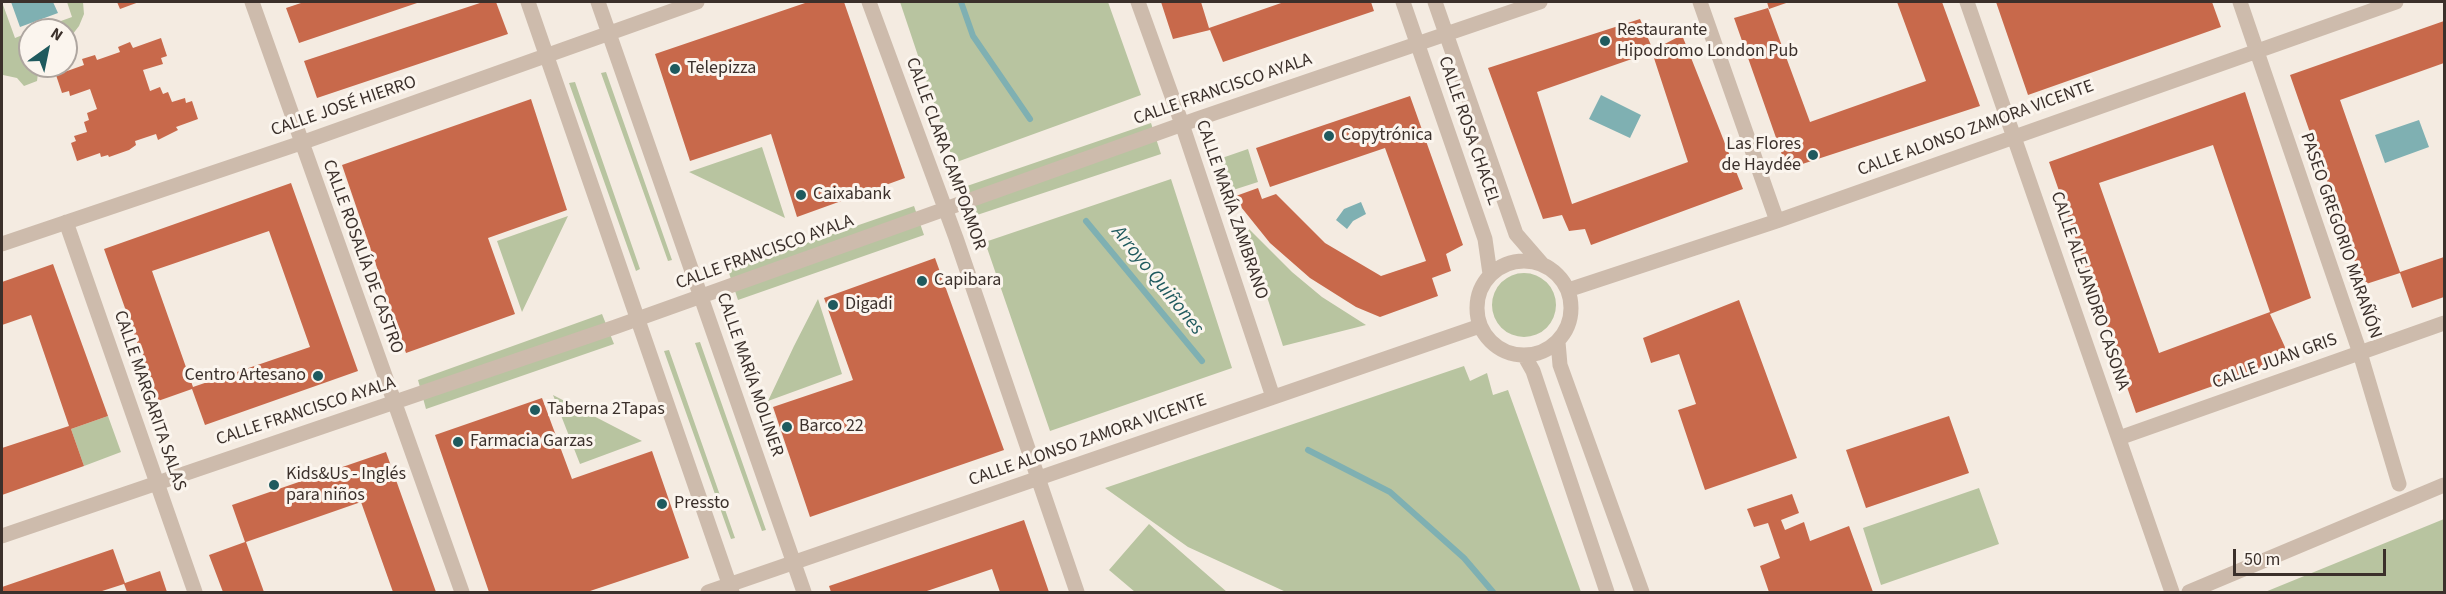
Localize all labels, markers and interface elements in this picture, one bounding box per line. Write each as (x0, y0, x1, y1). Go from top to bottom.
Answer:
north arrow (18, 18, 78, 78)
place label: Restaurante Hipodromo London Pub (1617, 20, 1798, 63)
text: N (46, 22, 67, 47)
marker: Restaurante Hipodromo London Pub (1598, 34, 1612, 48)
street label: CALLE FRANCISCO AYALA (1131, 49, 1315, 131)
street label: CALLE ROSA CHACEL (1432, 54, 1504, 208)
street label: CALLE CLARA CAMPOAMOR (900, 55, 990, 253)
place label: Telepizza (687, 58, 756, 80)
marker: Telepizza (668, 62, 682, 76)
street label: CALLE JOSÉ HIERRO (268, 72, 420, 142)
street label: CALLE ALONSO ZAMORA VICENTE (1855, 76, 2097, 182)
street label: CALLE MARÍA ZAMBRANO (1190, 117, 1272, 303)
place label: Copytrónica (1341, 125, 1433, 147)
marker: Copytrónica (1322, 129, 1336, 143)
street label: PASEO GREGORIO MARAÑÓN (2295, 130, 2385, 342)
place label: Las Flores de Haydée (1721, 134, 1801, 176)
marker: Las Flores de Haydée (1806, 148, 1820, 162)
street label: CALLE ROSALÍA DE CASTRO (317, 157, 407, 357)
place label: Caixabank (813, 184, 891, 206)
marker: Caixabank (794, 188, 808, 202)
street label: CALLE ALEJANDRO CASONA (2045, 189, 2133, 393)
street label: CALLE FRANCISCO AYALA (673, 211, 857, 295)
water label: Arroyo Quiñones (1106, 222, 1208, 340)
place label: Capibara (934, 270, 1001, 292)
marker: Capibara (915, 274, 929, 288)
street label: CALLE MARÍA MOLINER (711, 290, 787, 460)
place label: Digadi (845, 294, 893, 316)
marker: Digadi (826, 298, 840, 312)
street label: CALLE MARGARITA SALAS (108, 308, 190, 494)
street label: CALLE JUAN GRIS (2210, 329, 2340, 395)
place label: Centro Artesano (184, 365, 306, 387)
marker: Centro Artesano (311, 369, 325, 383)
street label: CALLE FRANCISCO AYALA (214, 373, 398, 451)
street label: CALLE ALONSO ZAMORA VICENTE (966, 390, 1210, 492)
place label: Taberna 2Tapas (547, 399, 665, 421)
marker: Taberna 2Tapas (528, 403, 542, 417)
place label: Barco 22 (799, 416, 864, 438)
marker: Barco 22 (780, 420, 794, 434)
place label: Farmacia Garzas (470, 431, 593, 453)
marker: Farmacia Garzas (451, 435, 465, 449)
place label: Kids&Us - Inglés para niños (286, 464, 406, 506)
marker: Kids&Us - Inglés para niños (267, 478, 281, 492)
place label: Pressto (674, 493, 729, 515)
marker: Pressto (655, 497, 669, 511)
scale bar (2236, 537, 2389, 575)
text: 50 m (2244, 547, 2280, 572)

